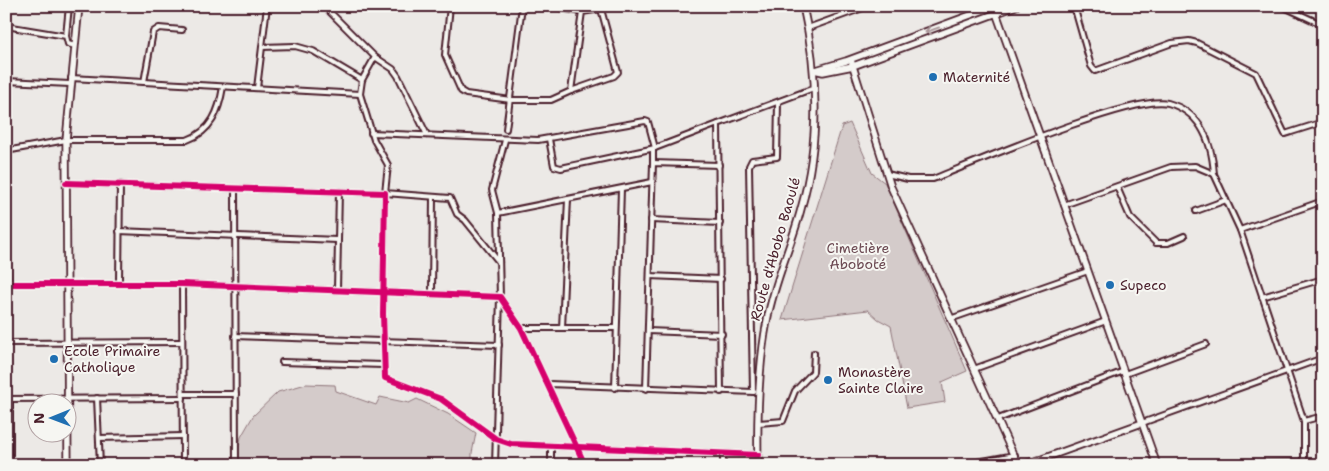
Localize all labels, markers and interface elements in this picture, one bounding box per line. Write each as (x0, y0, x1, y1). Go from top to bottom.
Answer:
one-way arrow (925, 26, 941, 35)
place label: Maternité (943, 68, 1010, 86)
marker: Maternité (927, 71, 939, 83)
street label: Route d'Abobo Baoulé (746, 175, 804, 323)
park label: Cimetière Aboboté (826, 239, 890, 273)
place label: Supeco (1120, 276, 1166, 294)
marker: Supeco (1104, 279, 1116, 291)
place label: Ecole Primaire Catholique (64, 342, 160, 376)
marker: Ecole Primaire Catholique (48, 353, 60, 365)
place label: Monastère Sainte Claire (838, 363, 924, 397)
marker: Monastère Sainte Claire (822, 374, 834, 386)
north arrow (28, 394, 78, 444)
text: N (30, 413, 48, 424)

